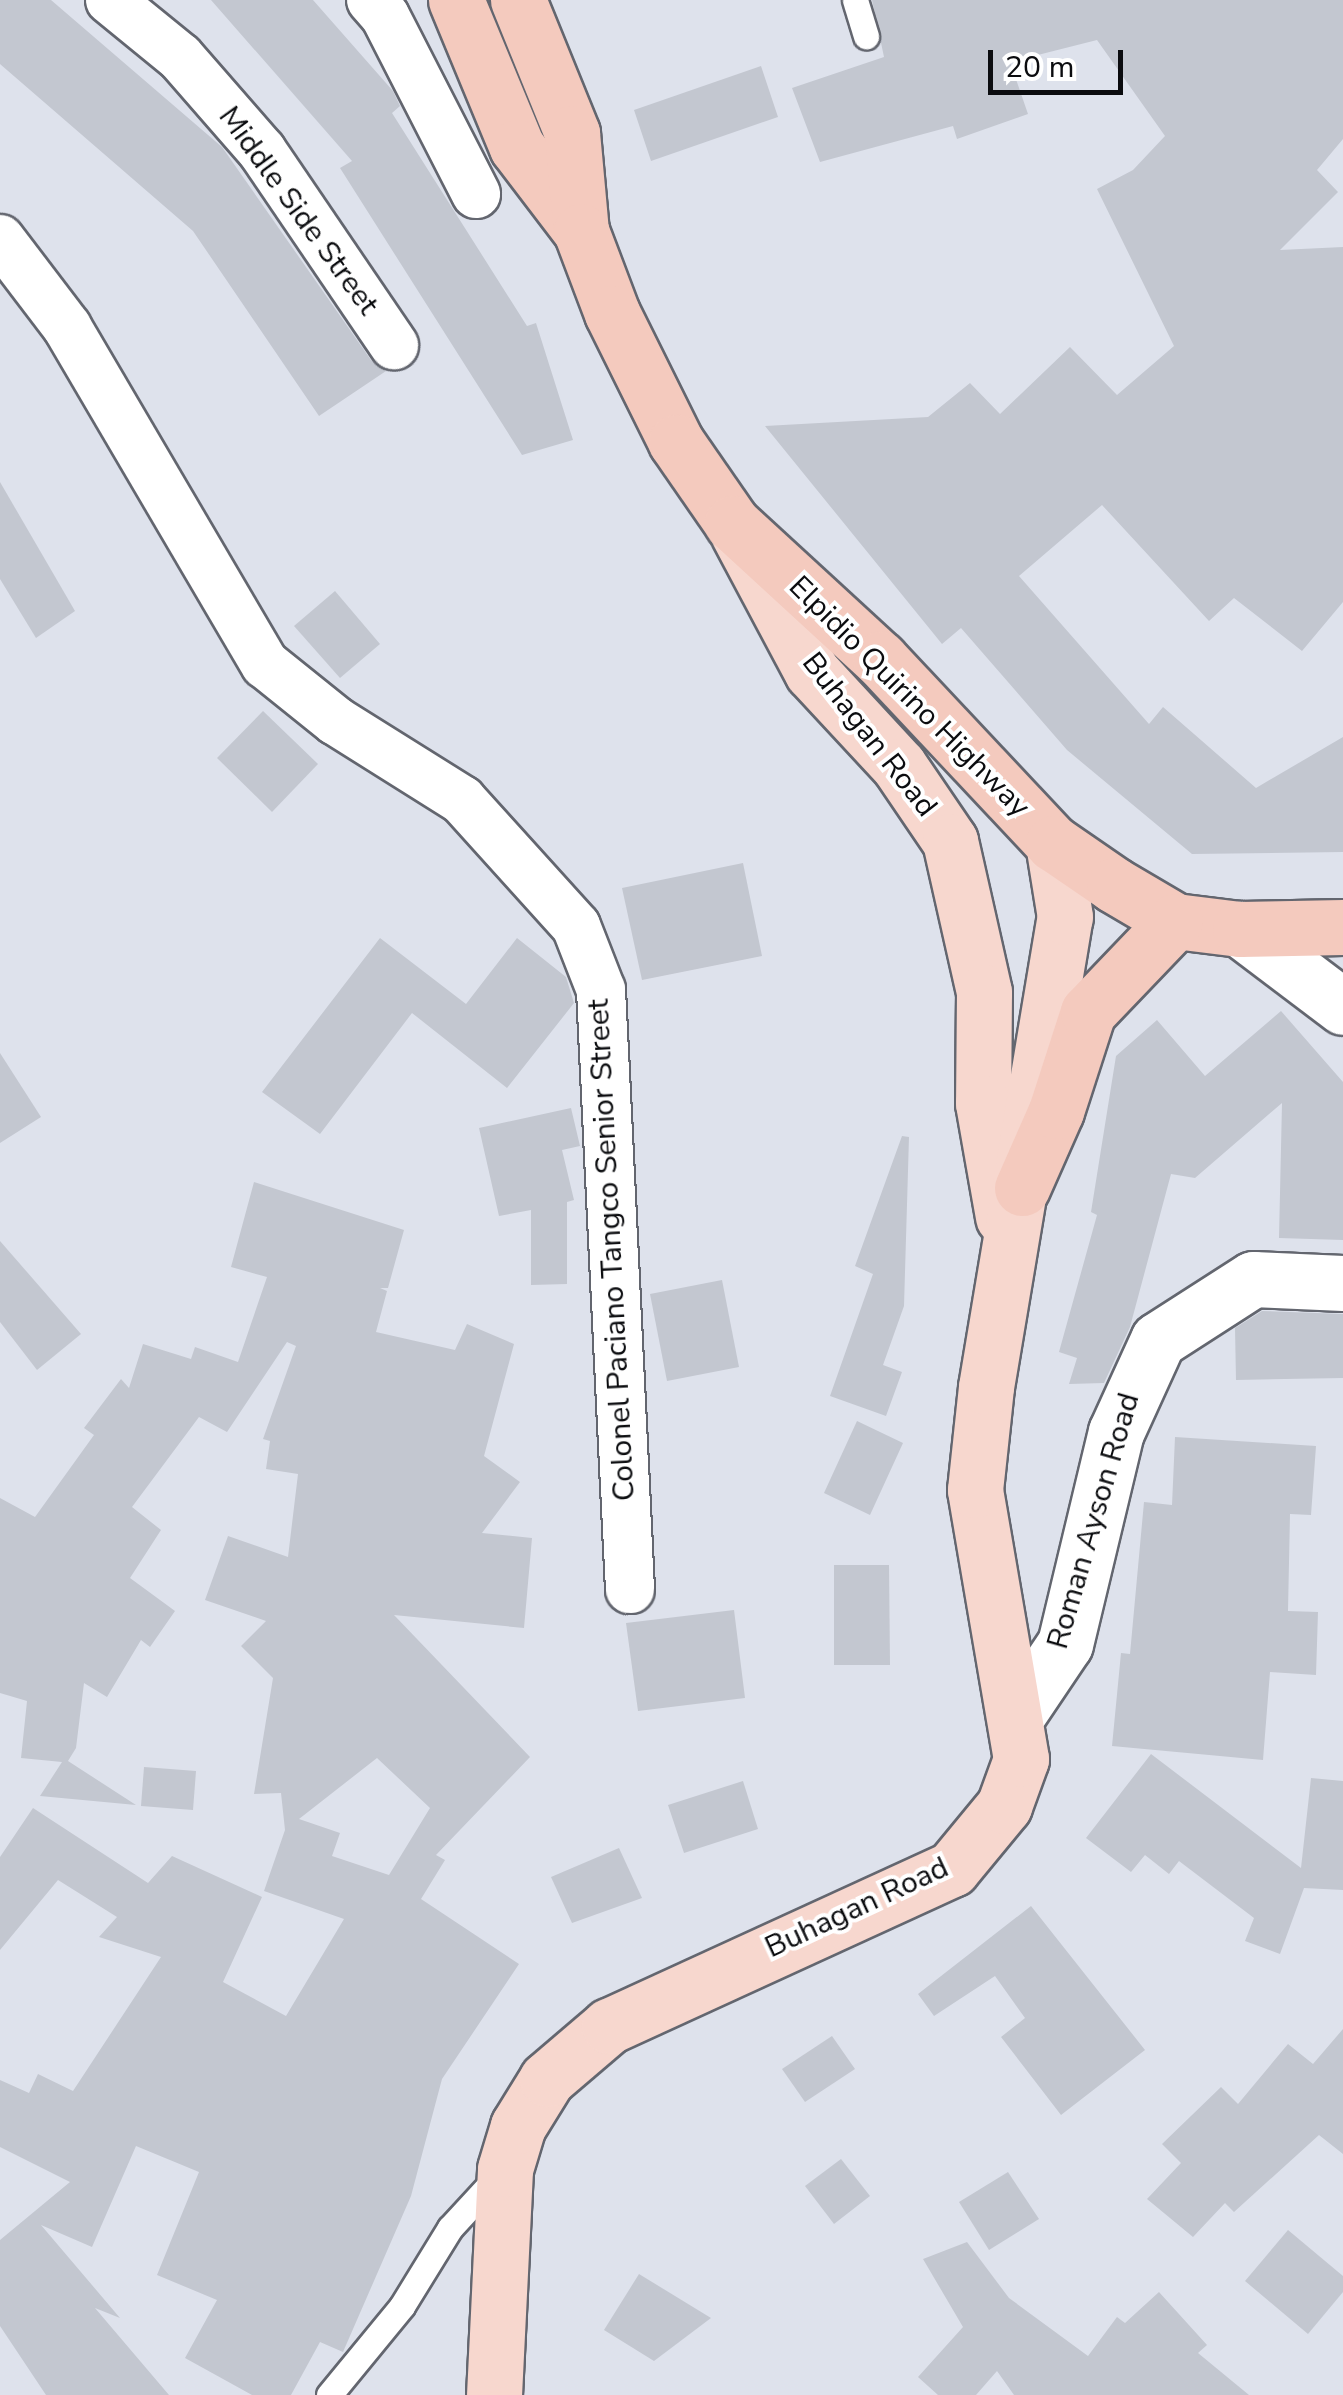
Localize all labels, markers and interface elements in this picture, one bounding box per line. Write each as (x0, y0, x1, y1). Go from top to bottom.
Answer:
scale bar (993, 30, 1128, 92)
text: 20 m (1005, 47, 1074, 88)
street label: Middle Side Street (210, 100, 386, 322)
street label: Elpidio Quirino Highway (781, 569, 1037, 825)
street label: Buhagan Road (794, 646, 944, 824)
street label: Colonel Paciano Tangco Senior Street (581, 998, 643, 1502)
street label: Roman Ayson Road (1040, 1389, 1148, 1653)
street label: Buhagan Road (760, 1850, 954, 1966)

